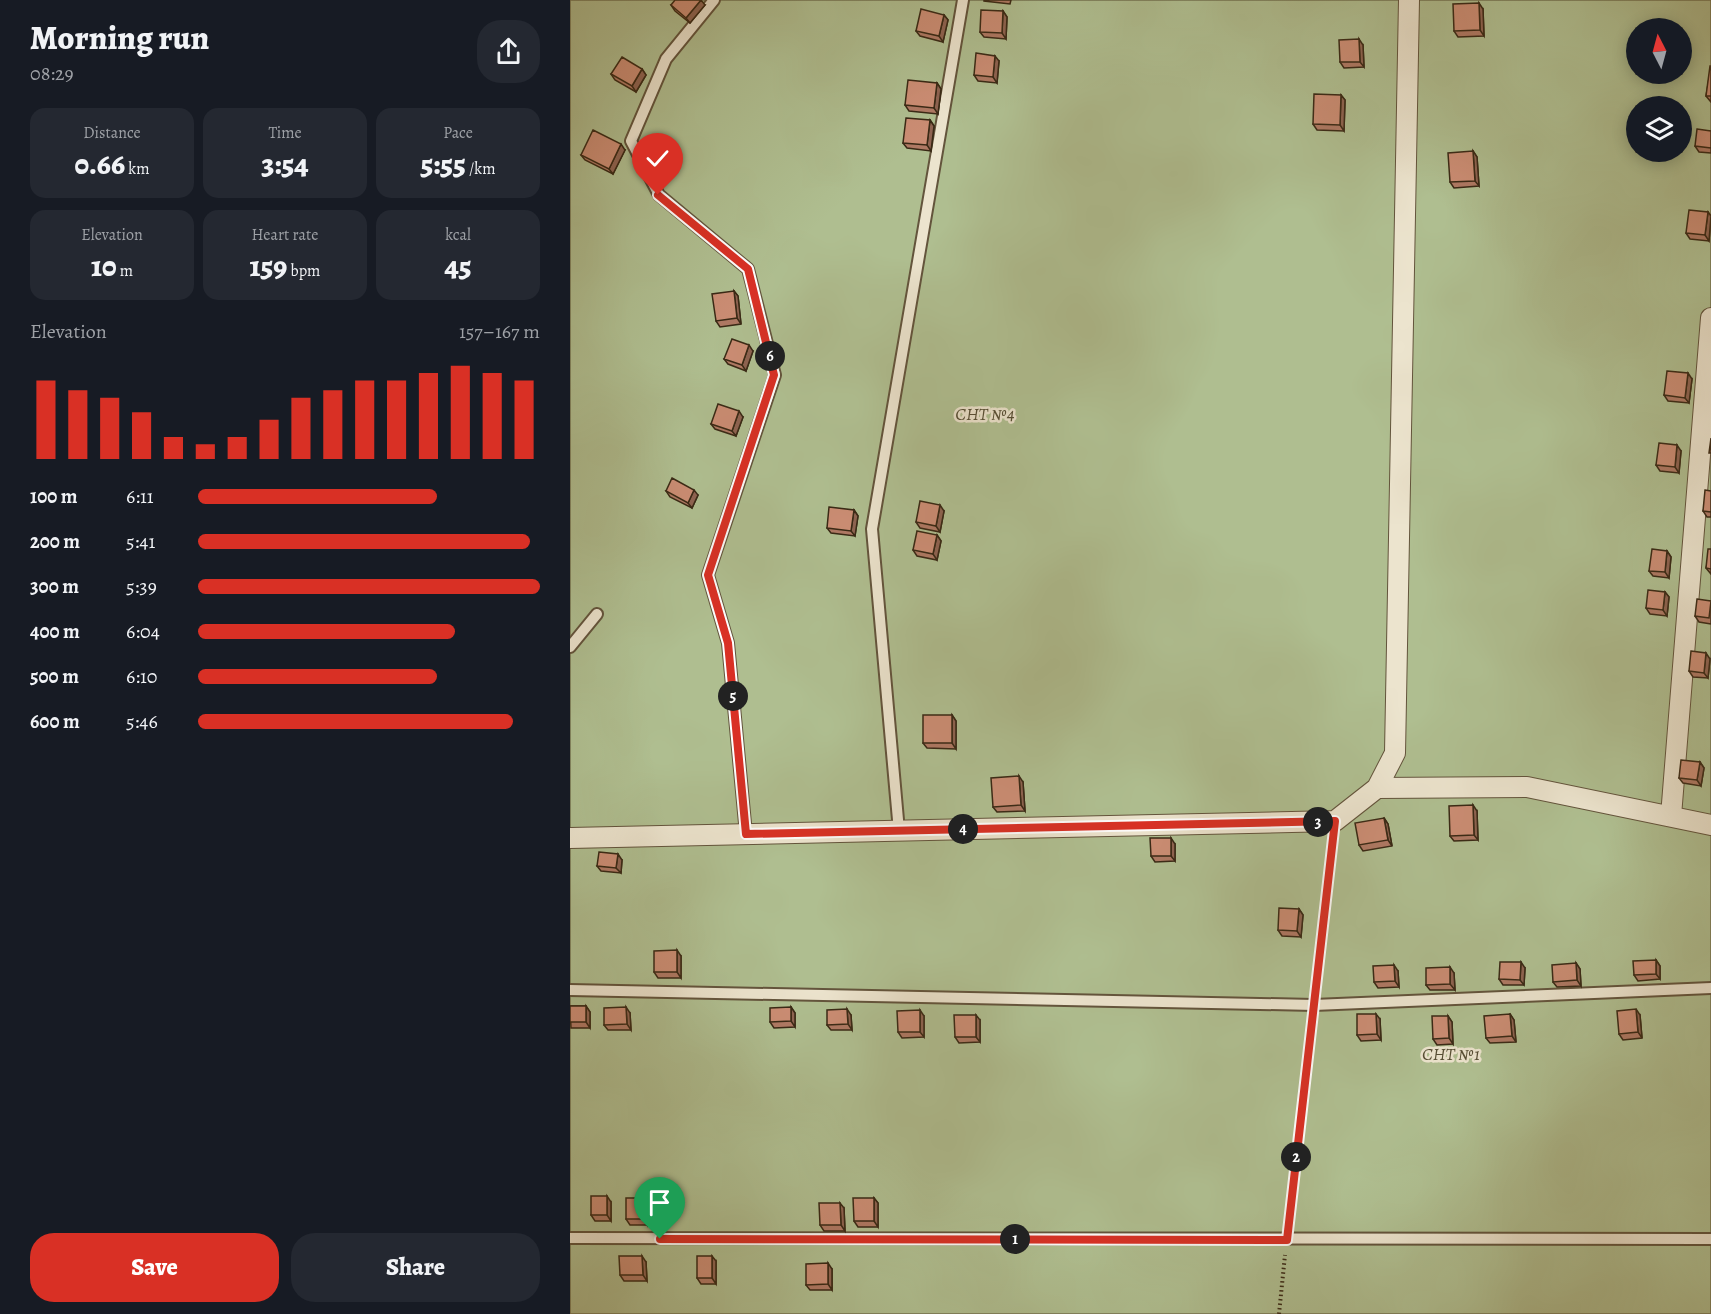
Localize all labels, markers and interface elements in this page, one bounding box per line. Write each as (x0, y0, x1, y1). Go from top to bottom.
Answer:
text: Morning run (30, 15, 209, 60)
north arrow (1626, 18, 1692, 84)
map controls (1626, 18, 1692, 162)
button: share (477, 20, 540, 83)
text: 08:29 (30, 60, 74, 87)
button: layers (1626, 96, 1692, 162)
text: Distance (83, 122, 141, 144)
text: Time (268, 122, 302, 144)
text: Pace (443, 122, 473, 144)
pin (632, 133, 683, 195)
icon: check (641, 142, 674, 175)
text: 0.66 (75, 144, 125, 184)
text: 3:54 (261, 144, 309, 184)
text: 5:55 (420, 144, 466, 184)
text: km (125, 158, 150, 180)
text: /km (466, 158, 496, 180)
text: Elevation (81, 224, 143, 246)
text: Heart rate (252, 224, 318, 246)
text: kcal (445, 224, 471, 246)
text: 10 (91, 246, 117, 286)
text: 159 (250, 246, 287, 286)
text: 45 (444, 246, 472, 286)
text: m (117, 260, 133, 282)
text: bpm (287, 260, 320, 282)
text: Elevation (30, 318, 107, 345)
text: 157–167 m (459, 318, 540, 345)
pin: 6 (755, 341, 785, 371)
text: 6 (766, 345, 774, 367)
park label: СНТ №4 (955, 402, 1015, 426)
text: 100 m (30, 483, 78, 510)
text: 6:11 (126, 483, 154, 510)
text: 200 m (30, 528, 80, 555)
text: 5:41 (126, 528, 155, 555)
text: 300 m (30, 573, 79, 600)
text: 5:39 (126, 573, 157, 600)
text: 400 m (30, 618, 80, 645)
text: 6:04 (126, 618, 160, 645)
text: 500 m (30, 663, 79, 690)
text: 6:10 (126, 663, 158, 690)
pin: 5 (718, 681, 748, 711)
text: 5 (730, 685, 736, 707)
text: 600 m (30, 708, 80, 735)
text: 5:46 (126, 708, 158, 735)
pin: 3 (1303, 807, 1333, 837)
text: 3 (1315, 811, 1321, 833)
pin: 4 (948, 814, 978, 844)
text: 4 (959, 818, 967, 840)
park label: СНТ №1 (1422, 1042, 1480, 1066)
pin: 2 (1281, 1142, 1311, 1172)
text: 2 (1292, 1146, 1300, 1168)
pin (634, 1177, 685, 1239)
icon: arrive (643, 1186, 676, 1219)
pin: 1 (1000, 1224, 1030, 1254)
text: 1 (1012, 1228, 1018, 1250)
button: Save (30, 1233, 279, 1302)
button: Share (291, 1233, 540, 1302)

